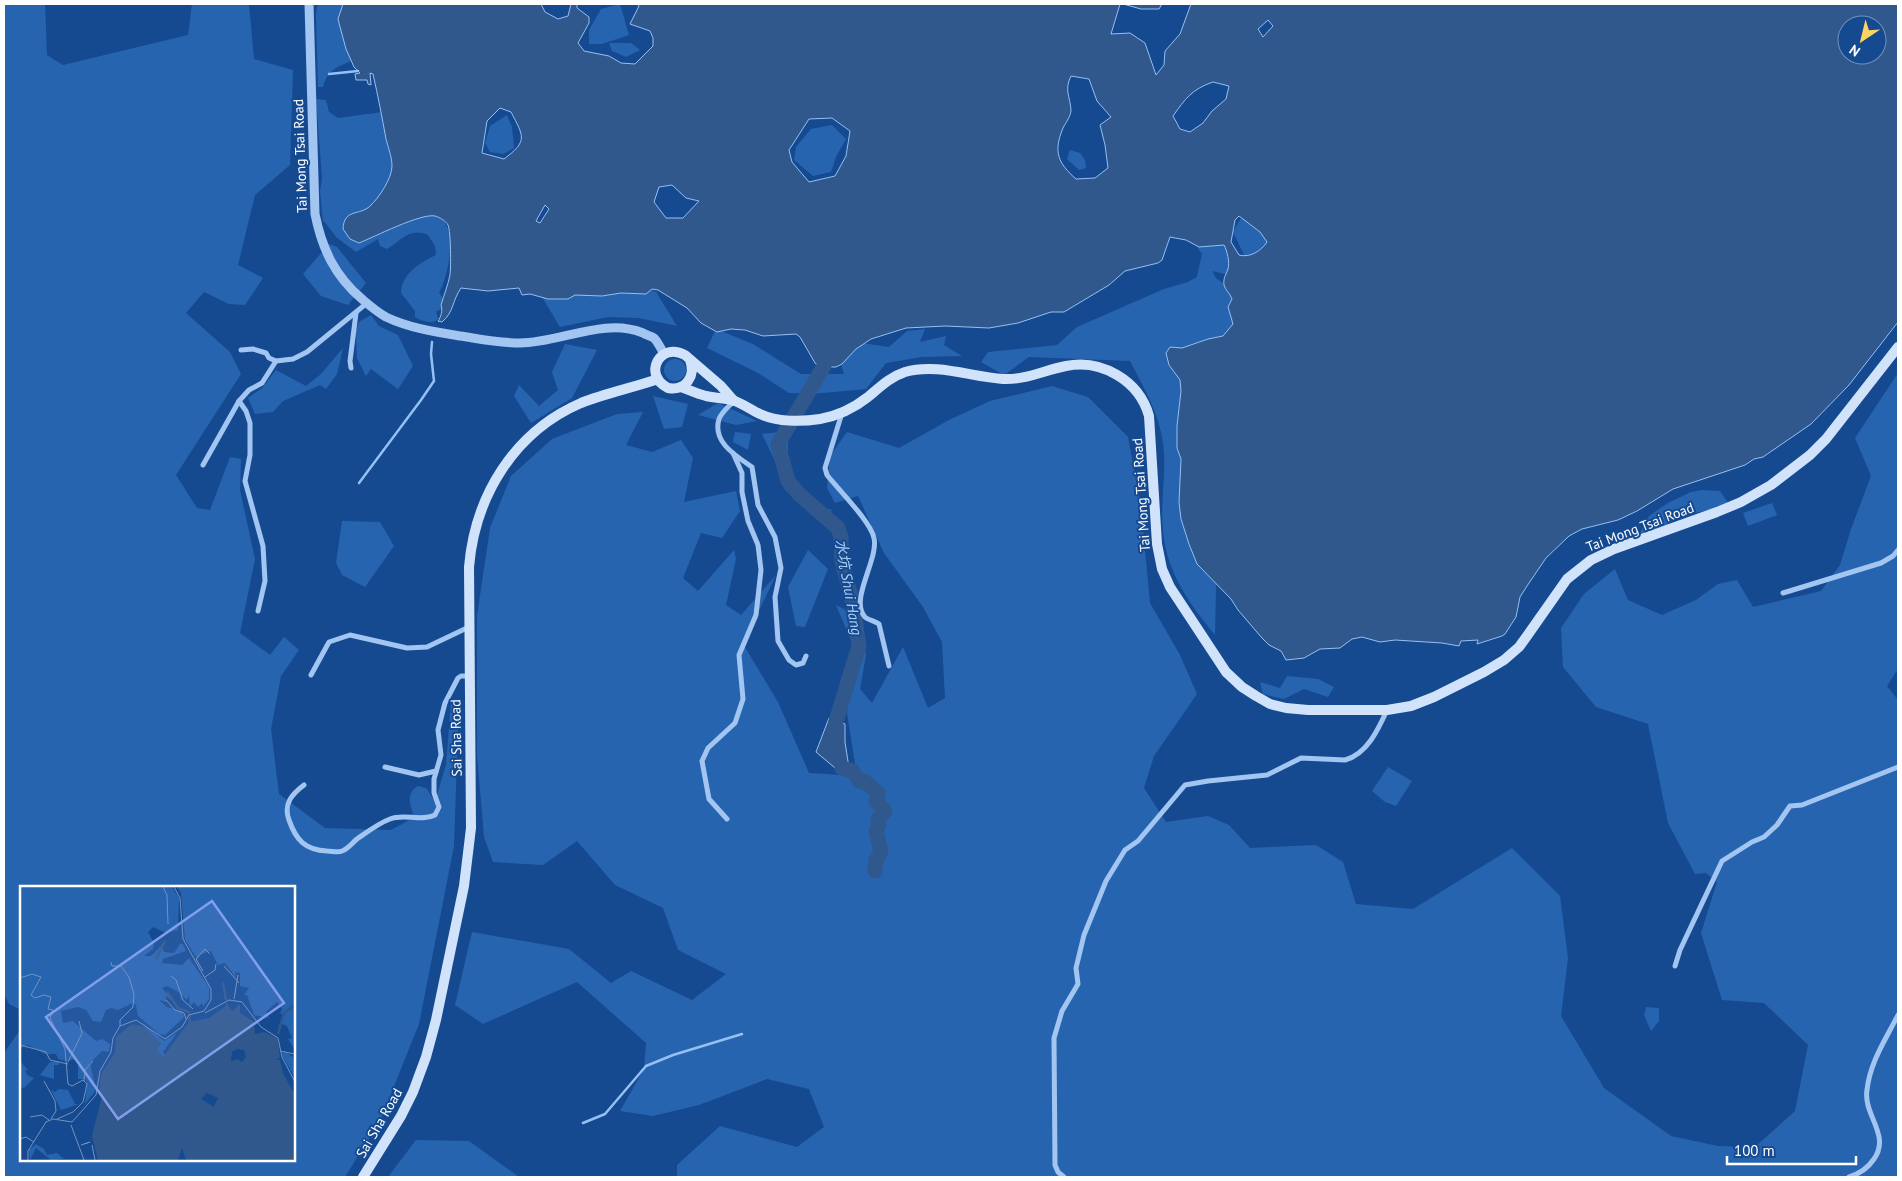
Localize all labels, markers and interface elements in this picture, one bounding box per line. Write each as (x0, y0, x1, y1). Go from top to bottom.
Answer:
north arrow (1837, 15, 1887, 65)
text: N (1846, 41, 1863, 61)
street label: Tai Mong Tsai Road (289, 99, 311, 213)
street label: Tai Mong Tsai Road (1128, 437, 1154, 553)
street label: Tai Mong Tsai Road (1584, 498, 1696, 556)
water label: 水坑 Shui Hang (831, 537, 867, 637)
street label: Sai Sha Road (446, 699, 466, 777)
inset map (20, 886, 295, 1161)
street label: Sai Sha Road (352, 1085, 406, 1161)
scale bar (1727, 1134, 1856, 1166)
text: 100 m (1734, 1141, 1775, 1160)

